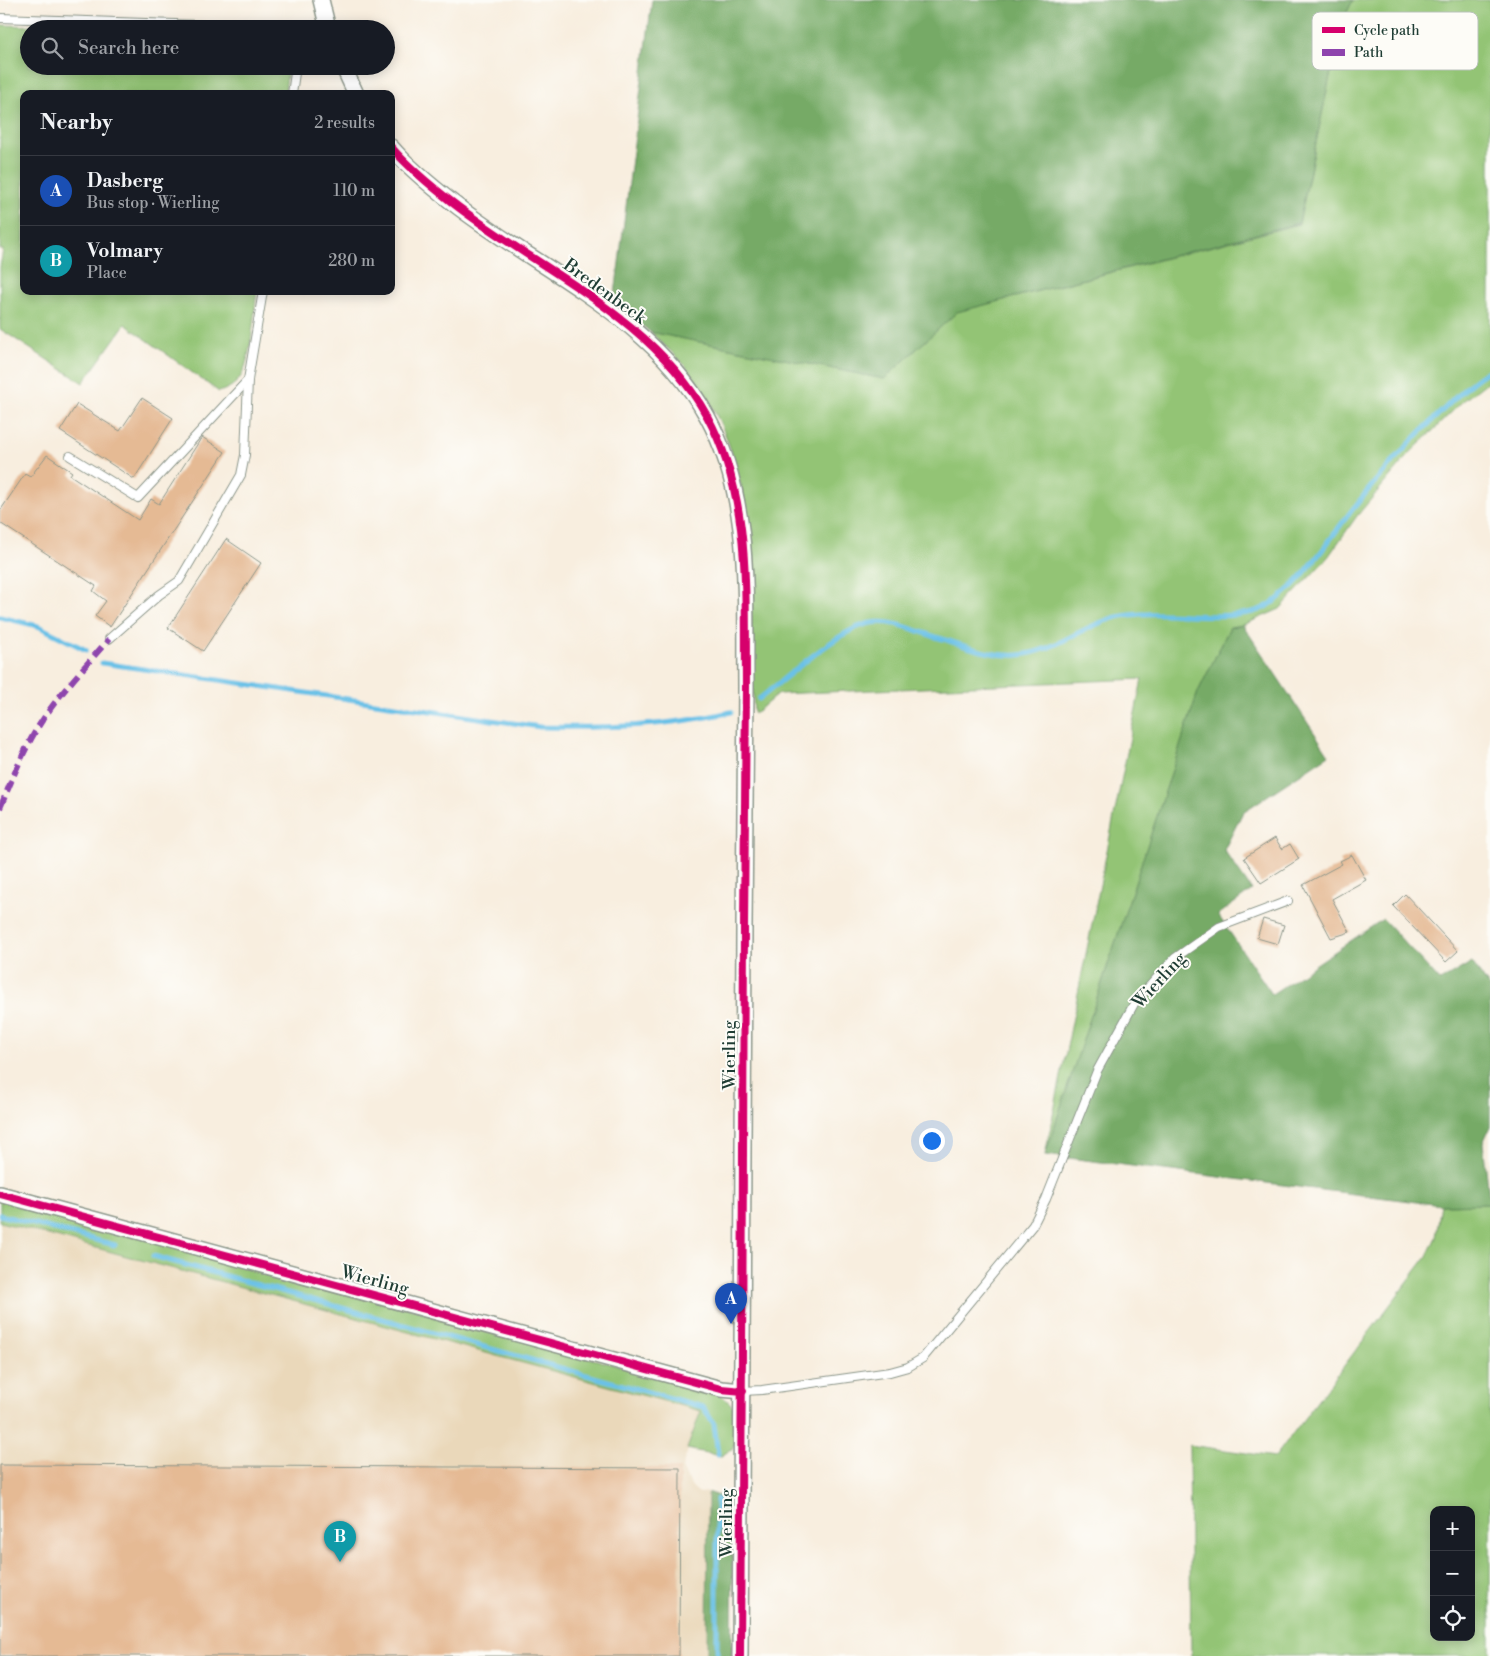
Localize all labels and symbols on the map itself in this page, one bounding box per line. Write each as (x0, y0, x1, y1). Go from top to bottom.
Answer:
legend (1312, 12, 1478, 70)
text: Cycle path (1354, 22, 1420, 40)
text: Path (1354, 44, 1384, 62)
street label: Bredenbeck (558, 253, 652, 330)
street label: Wierling (1127, 947, 1192, 1014)
street label: Wierling (718, 1020, 741, 1091)
your location (919, 1128, 945, 1154)
street label: Wierling (337, 1260, 412, 1301)
pin: A (715, 1283, 747, 1324)
street label: Wierling (715, 1488, 738, 1559)
pin: B (324, 1521, 356, 1562)

